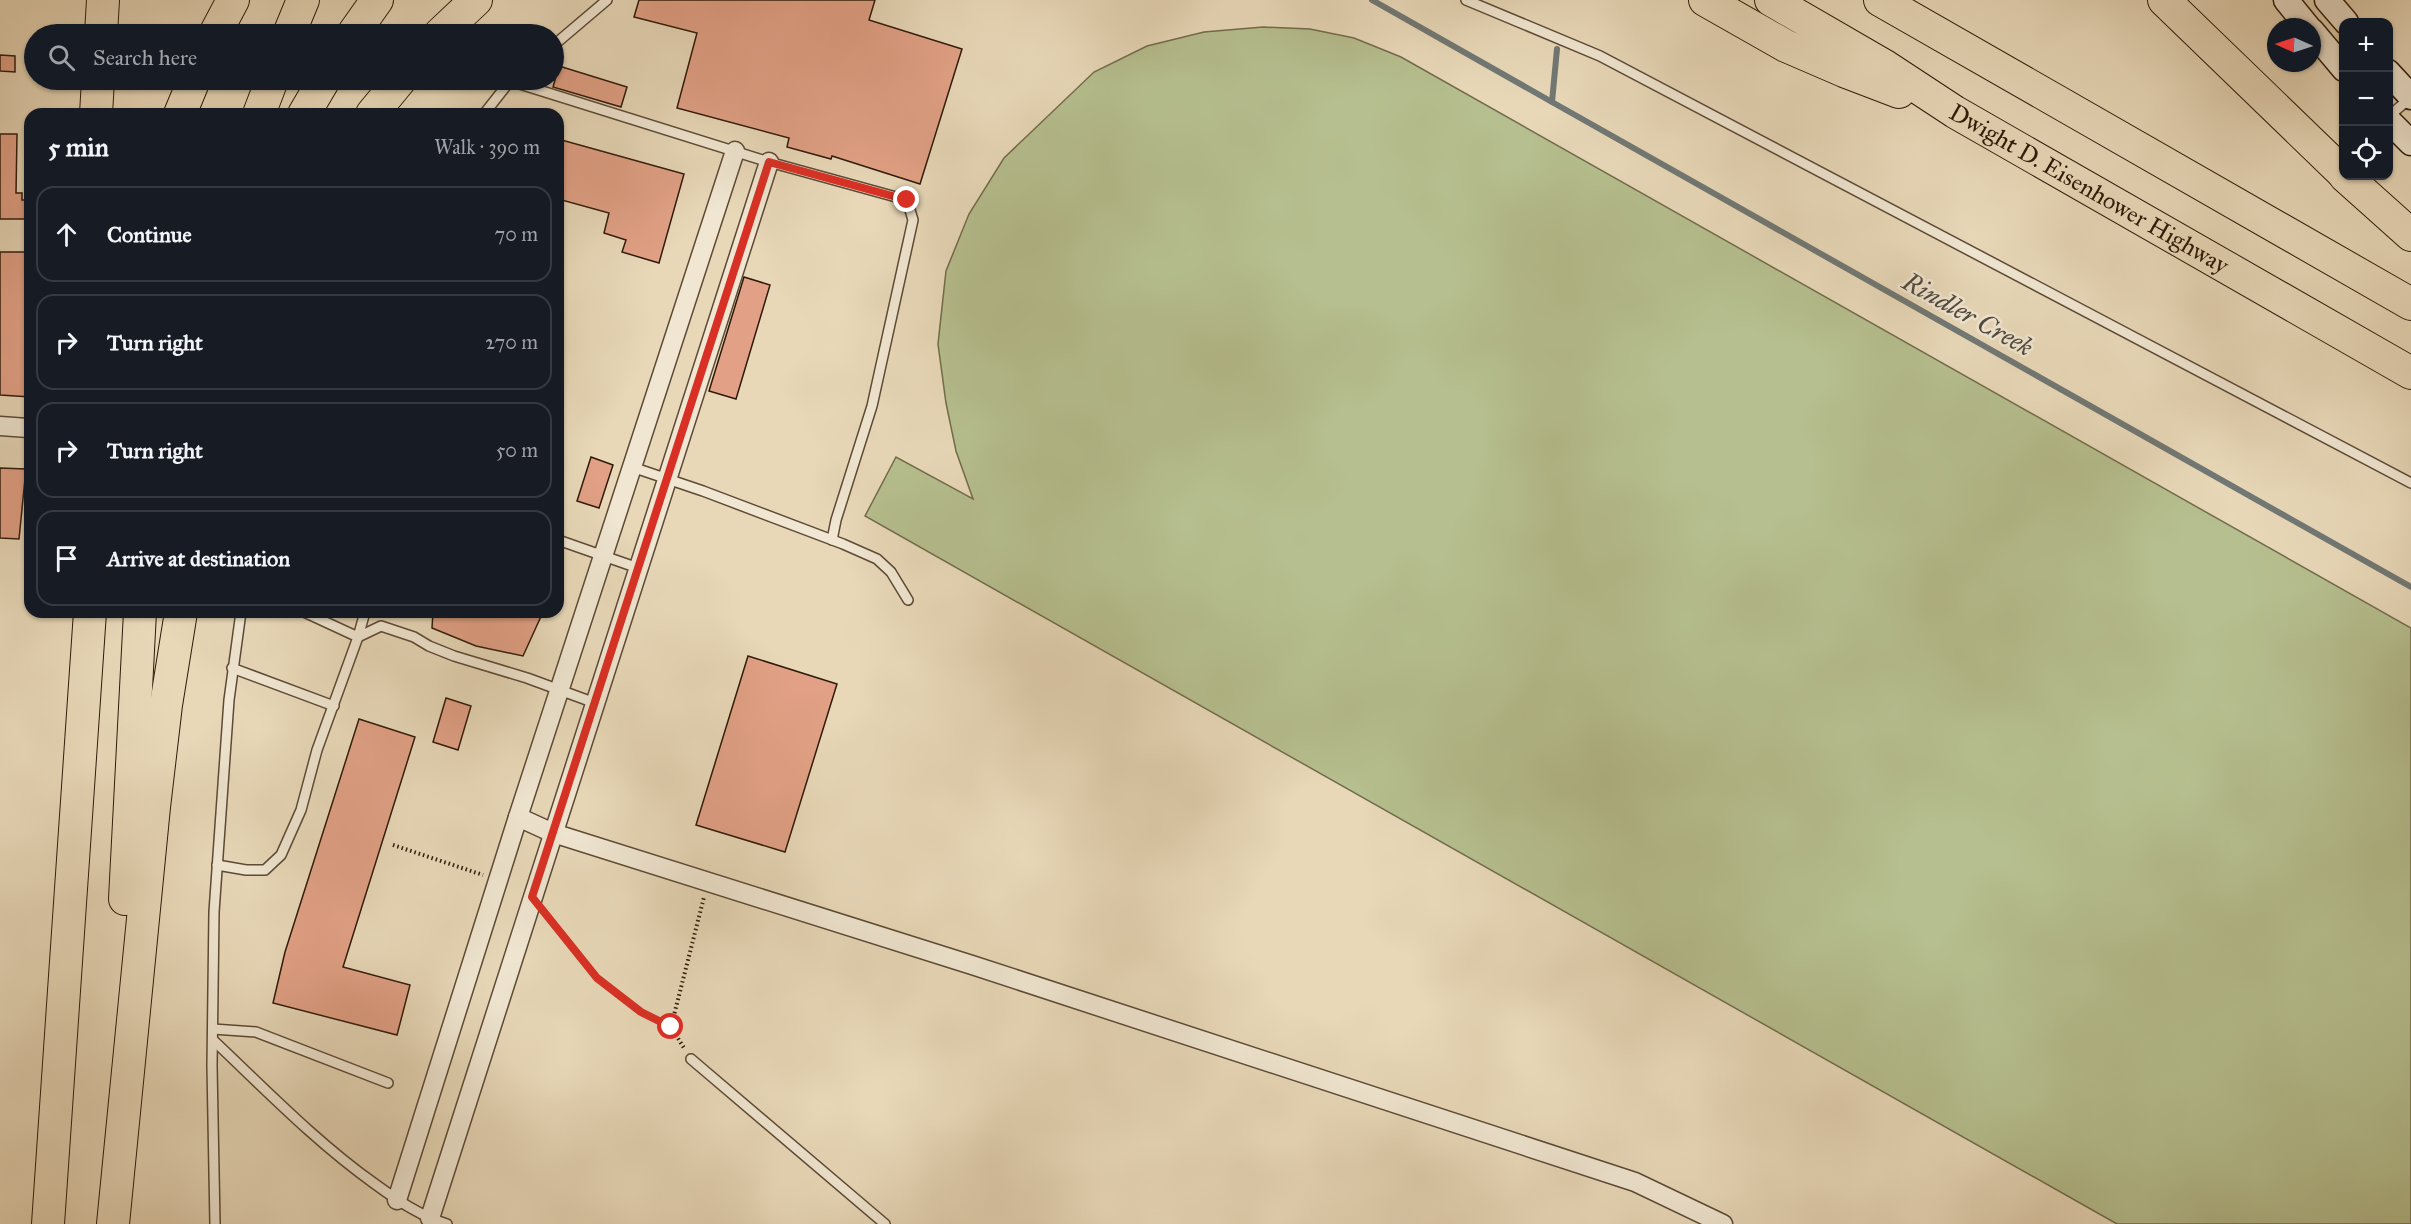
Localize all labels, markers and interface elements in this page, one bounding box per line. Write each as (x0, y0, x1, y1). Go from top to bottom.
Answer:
north arrow (2267, 18, 2321, 72)
map controls (2339, 18, 2393, 180)
button: + (2339, 18, 2393, 72)
search box (24, 24, 564, 90)
icon: search (45, 41, 78, 74)
text: Search here (93, 44, 197, 71)
button: − (2339, 72, 2393, 126)
street label: Dwight D. Eisenhower Highway (1944, 97, 2235, 281)
button: locate (2339, 126, 2393, 180)
text: 5 min (48, 131, 109, 163)
text: Walk · 390 m (434, 135, 540, 159)
route end (893, 186, 919, 212)
icon: ahead (50, 218, 83, 251)
text: Continue (107, 221, 192, 248)
text: 70 m (495, 222, 538, 246)
water label: Rindler Creek (1896, 265, 2039, 363)
icon: right (50, 326, 83, 359)
text: Turn right (107, 329, 203, 356)
text: 270 m (485, 330, 538, 354)
icon: right (50, 434, 83, 467)
text: Turn right (107, 437, 203, 464)
text: 50 m (496, 438, 538, 462)
icon: arrive (50, 542, 83, 575)
text: Arrive at destination (107, 545, 290, 572)
route start (657, 1013, 683, 1039)

